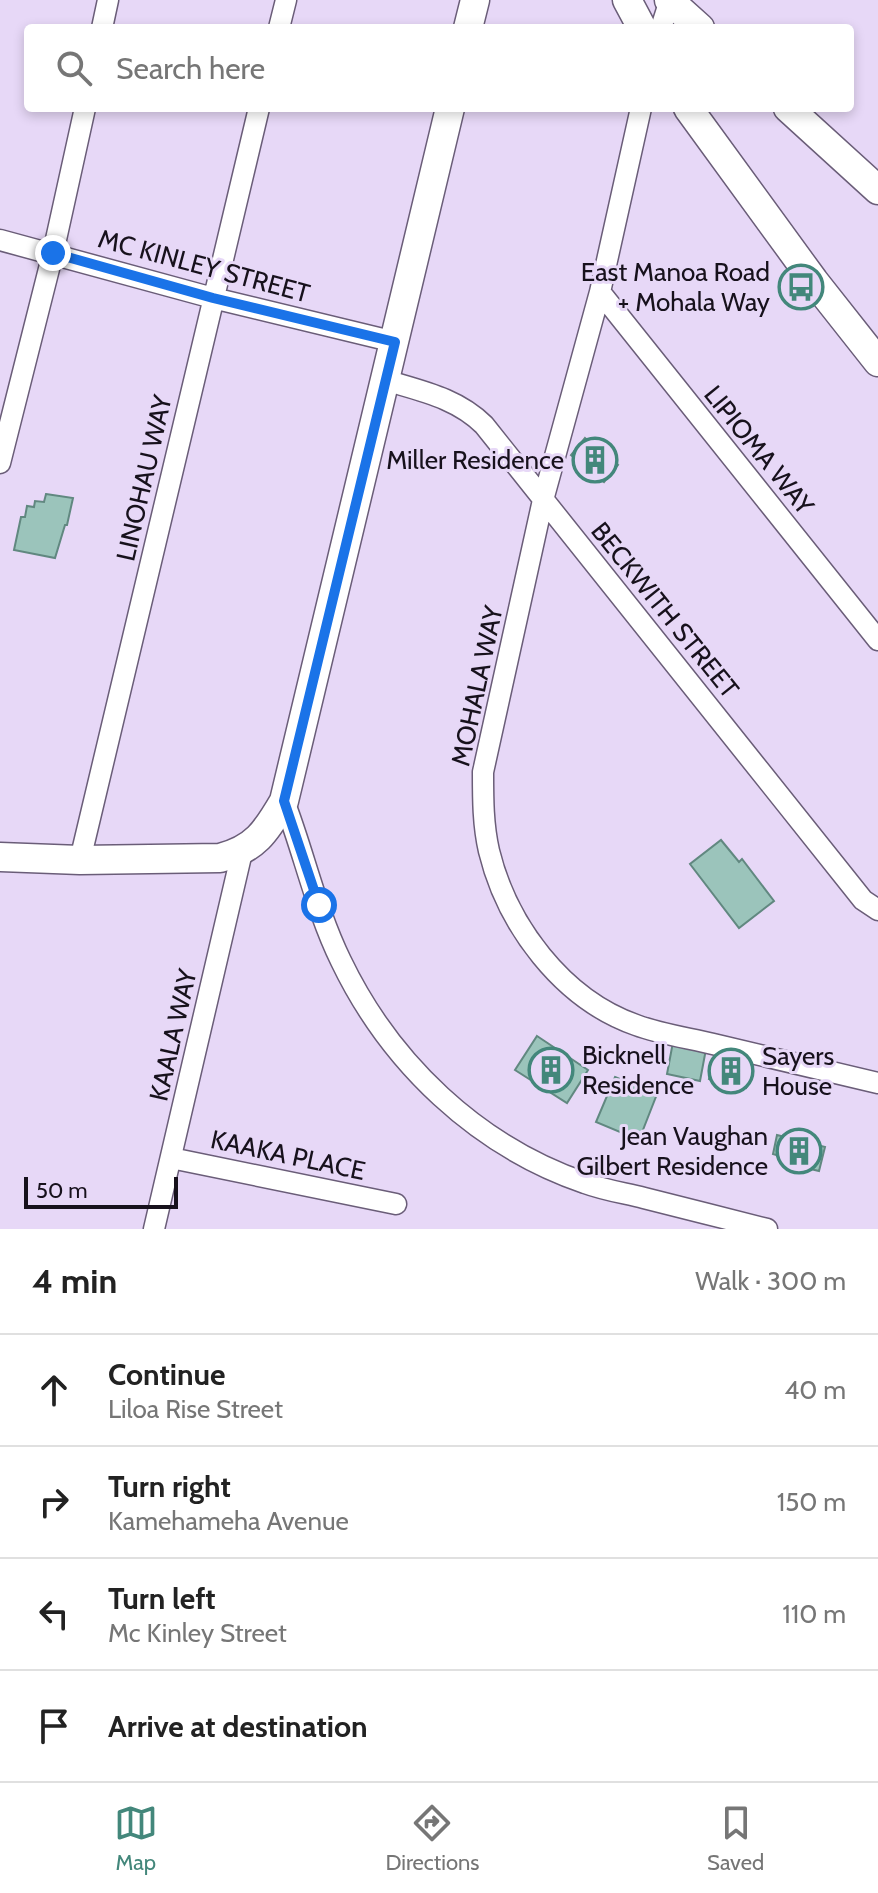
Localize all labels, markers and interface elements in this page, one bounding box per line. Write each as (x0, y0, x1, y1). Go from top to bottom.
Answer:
search box (24, 24, 854, 112)
icon: search (52, 46, 96, 90)
text: Search here (116, 50, 265, 87)
street label: MC KINLEY STREET (95, 222, 314, 310)
route end (35, 235, 71, 271)
place label: East Manoa Road + Mohala Way (581, 256, 770, 318)
bus stop icon: East Manoa Road + Mohala Way (777, 263, 825, 311)
street label: LIPIOMA WAY (697, 379, 821, 521)
street label: LINOHAU WAY (109, 392, 179, 564)
building icon: Miller Residence (571, 436, 619, 484)
place label: Miller Residence (386, 444, 564, 476)
street label: BECKWITH STREET (584, 516, 746, 705)
street label: MOHALA WAY (444, 603, 510, 769)
route start (301, 887, 337, 923)
street label: KAALA WAY (142, 966, 204, 1104)
place label: Bicknell Residence (582, 1039, 694, 1101)
place label: Sayers House (762, 1040, 835, 1102)
building icon: Bicknell Residence (527, 1046, 575, 1094)
building icon: Sayers House (707, 1047, 755, 1095)
place label: Jean Vaughan Gilbert Residence (576, 1120, 768, 1182)
street label: KAAKA PLACE (208, 1123, 368, 1187)
building icon: Jean Vaughan Gilbert Residence (775, 1127, 823, 1175)
scale bar (24, 1173, 178, 1209)
text: 50 m (36, 1177, 88, 1204)
text: 4 min (32, 1260, 117, 1302)
text: Walk · 300 m (695, 1265, 846, 1297)
text: Continue (108, 1356, 225, 1393)
icon: ahead (32, 1368, 76, 1412)
text: 40 m (784, 1374, 846, 1406)
text: Liloa Rise Street (108, 1393, 283, 1425)
text: Turn right (108, 1468, 231, 1505)
icon: right (32, 1480, 76, 1524)
text: 150 m (777, 1486, 846, 1518)
text: Kamehameha Avenue (108, 1505, 349, 1537)
text: Turn left (108, 1580, 216, 1617)
icon: left (32, 1592, 76, 1636)
text: 110 m (782, 1598, 846, 1630)
text: Mc Kinley Street (108, 1617, 287, 1649)
icon: arrive (32, 1704, 76, 1748)
text: Arrive at destination (108, 1708, 368, 1745)
tab: Map (114, 1801, 158, 1876)
tab: Directions (385, 1801, 479, 1876)
tab: Saved (707, 1801, 764, 1876)

